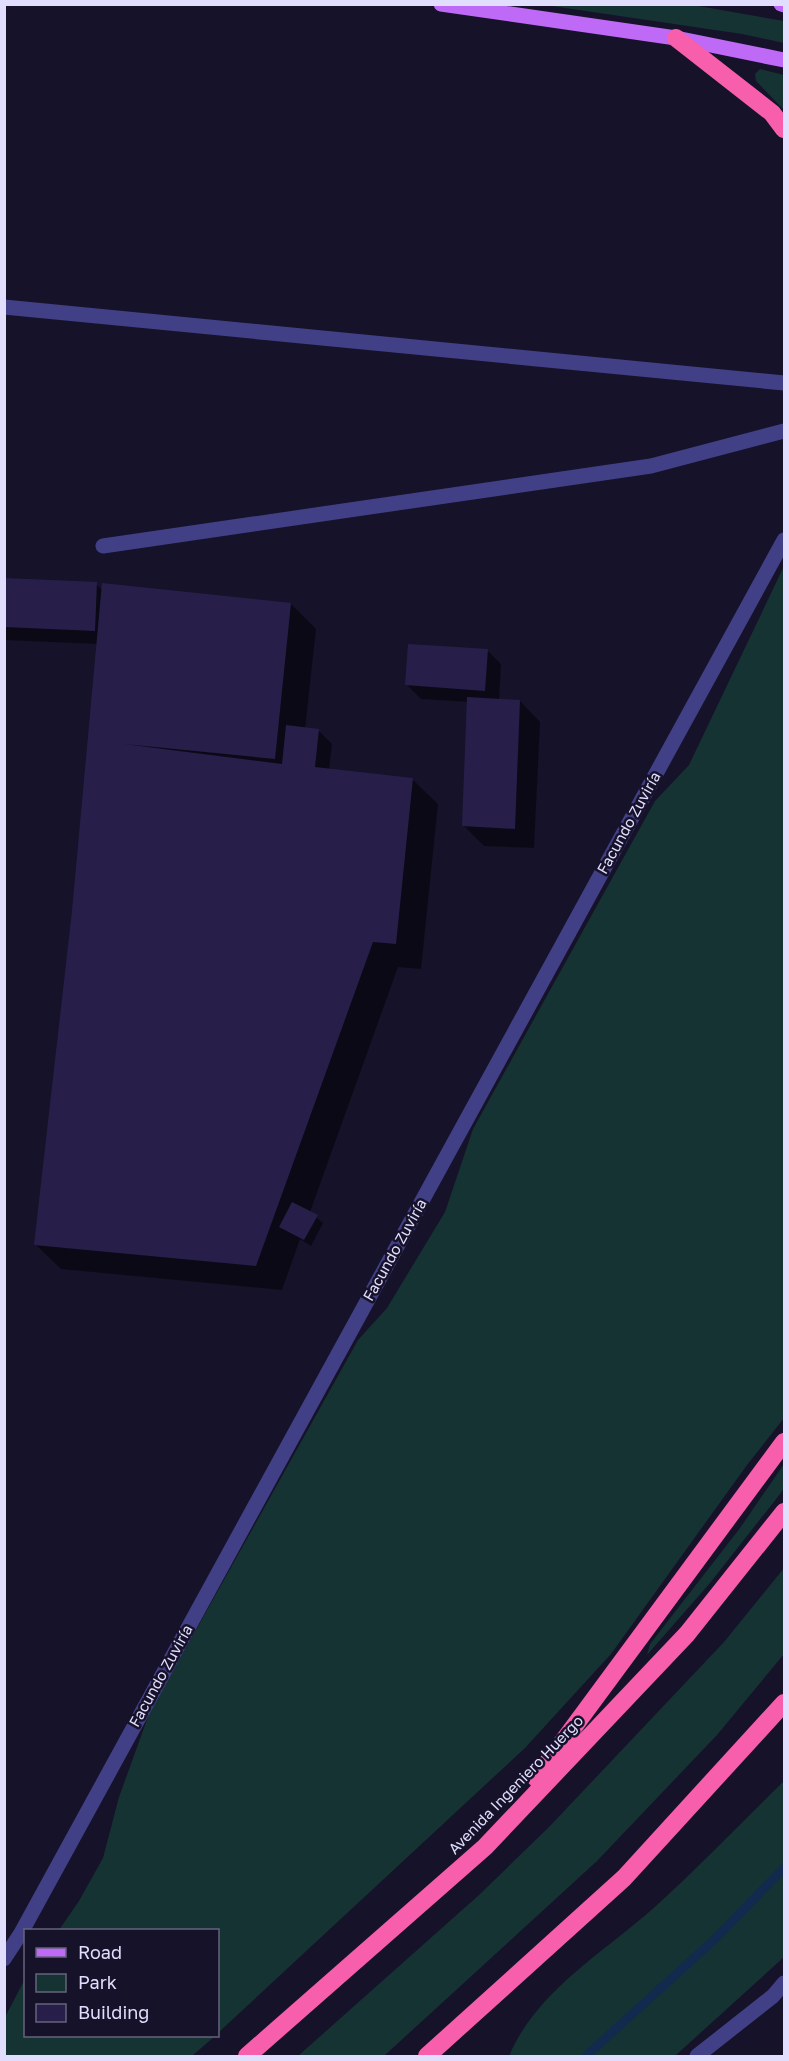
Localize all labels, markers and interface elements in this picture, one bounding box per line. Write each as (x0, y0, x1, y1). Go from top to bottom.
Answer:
street label: Facundo Zuviría (593, 768, 664, 877)
street label: Facundo Zuviría (359, 1195, 430, 1304)
street label: Facundo Zuviría (125, 1621, 196, 1730)
street label: Avenida Ingeniero Huergo (444, 1711, 586, 1857)
legend (24, 1929, 219, 2037)
text: Road (78, 1941, 122, 1963)
text: Park (78, 1971, 117, 1993)
text: Building (78, 2001, 149, 2023)

